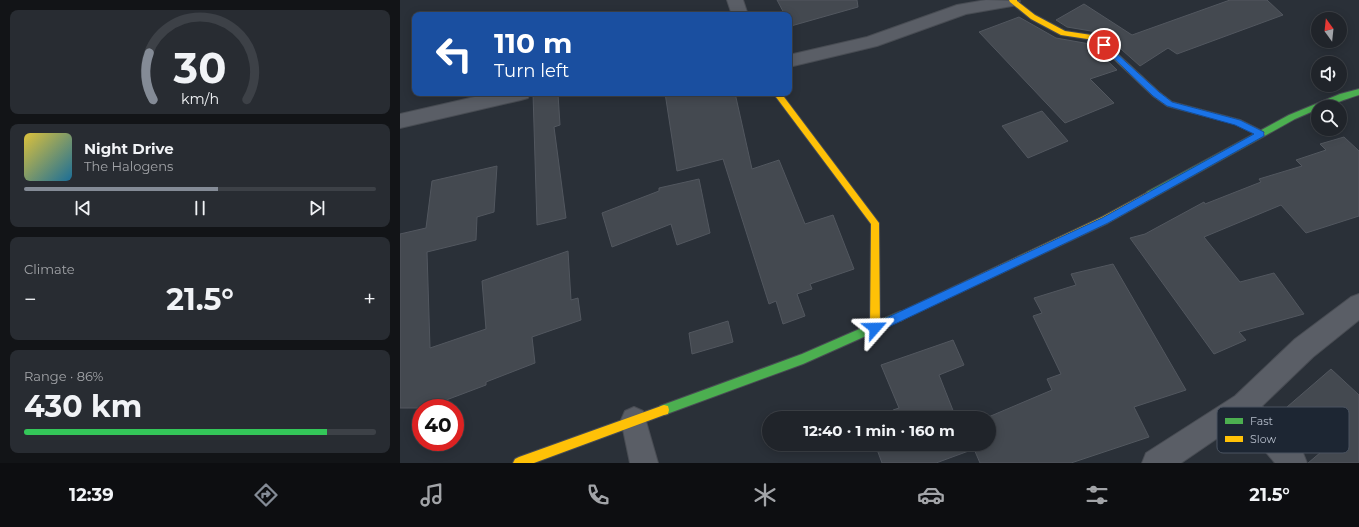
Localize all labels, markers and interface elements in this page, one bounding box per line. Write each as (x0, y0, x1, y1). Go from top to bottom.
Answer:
north arrow (1311, 12, 1347, 48)
map controls (1311, 12, 1347, 136)
text: 110 m (494, 26, 572, 60)
icon: left (428, 28, 480, 80)
pin (1087, 28, 1121, 62)
icon: arrive (1093, 34, 1115, 56)
text: 30 (173, 43, 226, 93)
button: sound (1311, 56, 1347, 92)
text: Turn left (494, 60, 569, 82)
text: km/h (181, 90, 219, 108)
button: search (1311, 100, 1347, 136)
text: Night Drive (84, 139, 174, 158)
text: The Halogens (84, 158, 173, 174)
icon: previous (72, 197, 94, 219)
icon: pause (189, 197, 211, 219)
icon: next (306, 197, 328, 219)
text: Climate (24, 261, 75, 277)
text: 21.5° (166, 281, 234, 318)
text: − (24, 286, 37, 313)
text: + (363, 286, 376, 313)
position arrow (854, 307, 896, 349)
text: Range · 86% (24, 368, 103, 384)
text: 430 km (24, 388, 142, 425)
speed limit sign: 40 (412, 399, 464, 451)
legend (1217, 407, 1349, 453)
text: Fast (1250, 414, 1274, 428)
text: 12:40 · 1 min · 160 m (803, 421, 955, 440)
text: Slow (1250, 432, 1276, 446)
icon: directions (252, 481, 280, 509)
icon: music (418, 481, 446, 509)
icon: phone (584, 481, 612, 509)
icon: climate (751, 481, 779, 509)
icon: car (917, 481, 945, 509)
icon: filters (1083, 481, 1111, 509)
text: 12:39 (69, 484, 114, 506)
text: 21.5° (1249, 484, 1290, 506)

